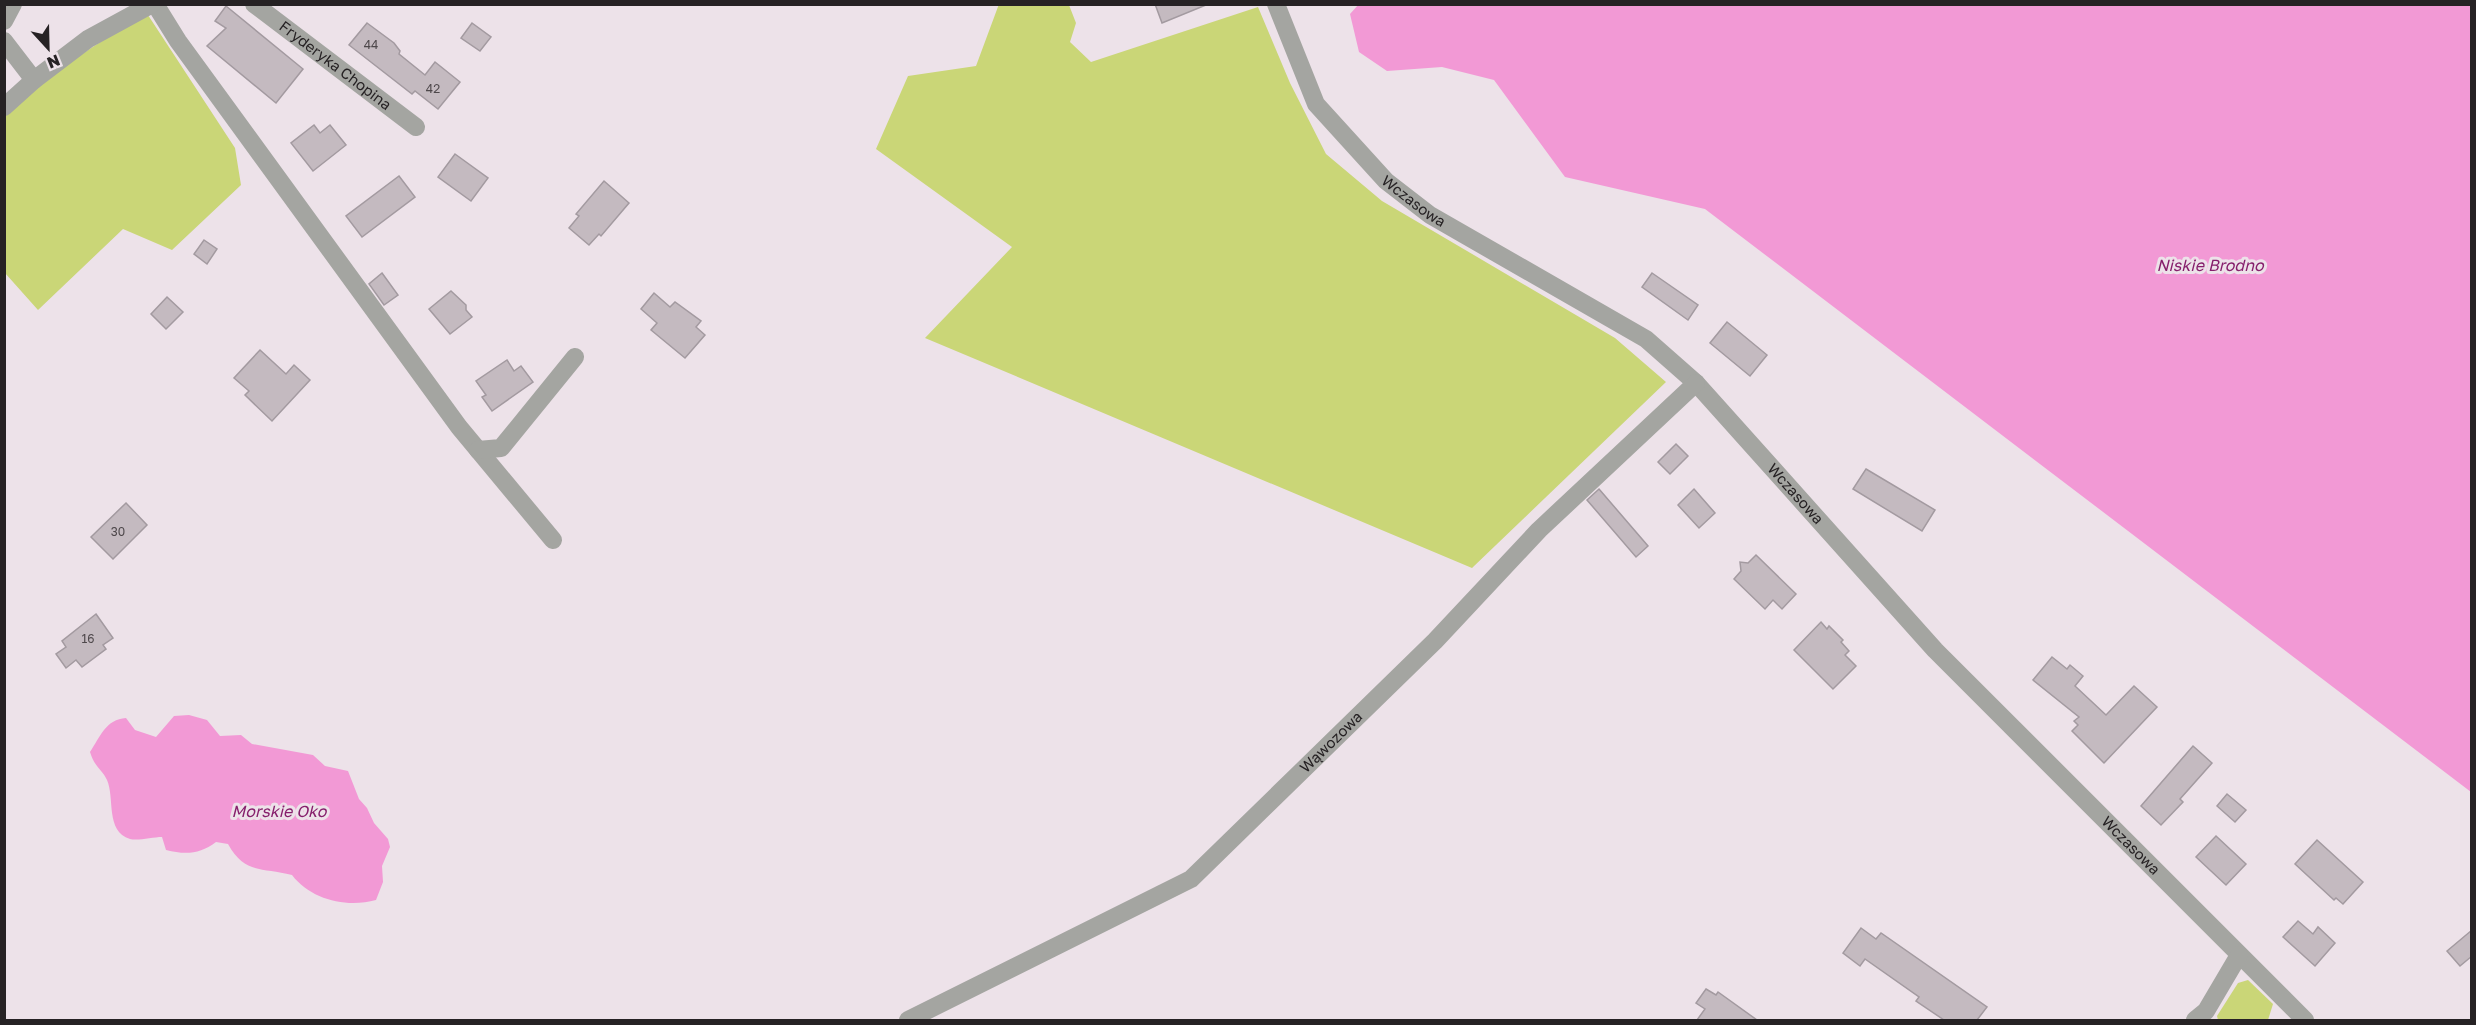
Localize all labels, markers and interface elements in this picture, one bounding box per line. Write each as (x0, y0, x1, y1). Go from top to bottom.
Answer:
street label: Fryderyka Chopina (276, 17, 395, 113)
north arrow (18, 18, 78, 78)
house number: 44 (364, 37, 378, 52)
text: N (44, 50, 63, 73)
house number: 42 (426, 81, 440, 96)
street label: Wczasowa (1378, 171, 1449, 230)
water label: Niskie Brodno (2156, 255, 2265, 275)
street label: Wczasowa (1764, 459, 1828, 527)
house number: 30 (111, 524, 125, 539)
house number: 16 (81, 631, 95, 646)
street label: Wąwozowa (1296, 707, 1365, 776)
water label: Morskie Oko (232, 801, 328, 821)
street label: Wczasowa (2098, 812, 2164, 878)

